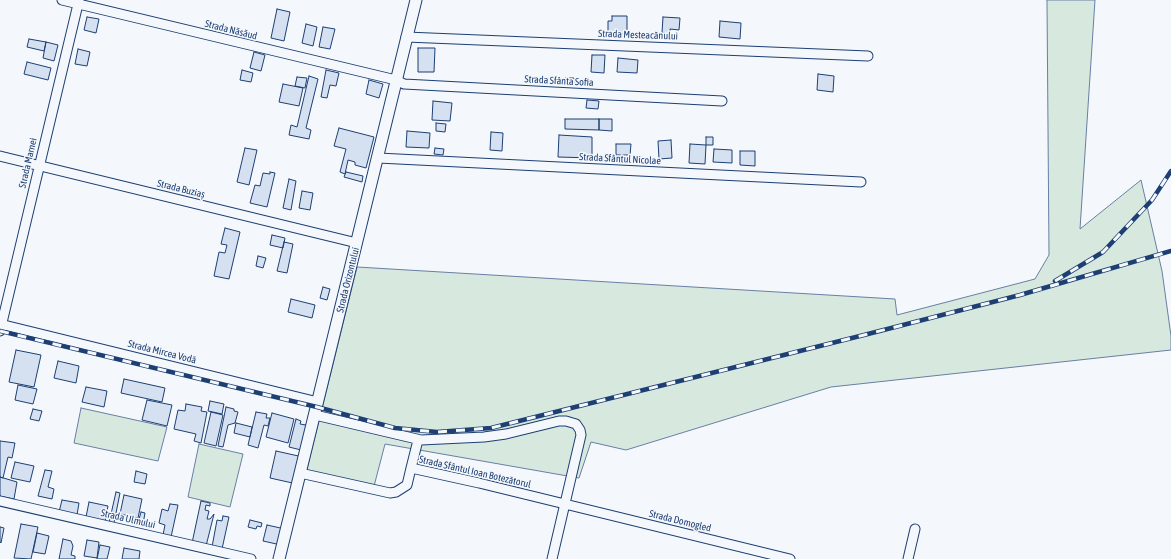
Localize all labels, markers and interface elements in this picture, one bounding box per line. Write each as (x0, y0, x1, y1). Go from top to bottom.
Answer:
street label: Strada Năsăud (204, 18, 258, 42)
street label: Strada Mesteacănului (598, 28, 678, 42)
street label: Strada Sfânta Sofia (524, 73, 594, 89)
street label: Strada Marnei (16, 137, 40, 189)
street label: Strada Sfântul Nicolae (579, 151, 661, 167)
street label: Strada Buziaș (156, 177, 206, 201)
street label: Strada Orizontului (334, 246, 362, 314)
street label: Strada Mircea Vodă (127, 338, 197, 366)
street label: Strada Sfântul Ioan Botezătorul (418, 453, 532, 491)
street label: Strada Ulmului (100, 507, 156, 531)
street label: Strada Domogled (648, 507, 712, 535)

